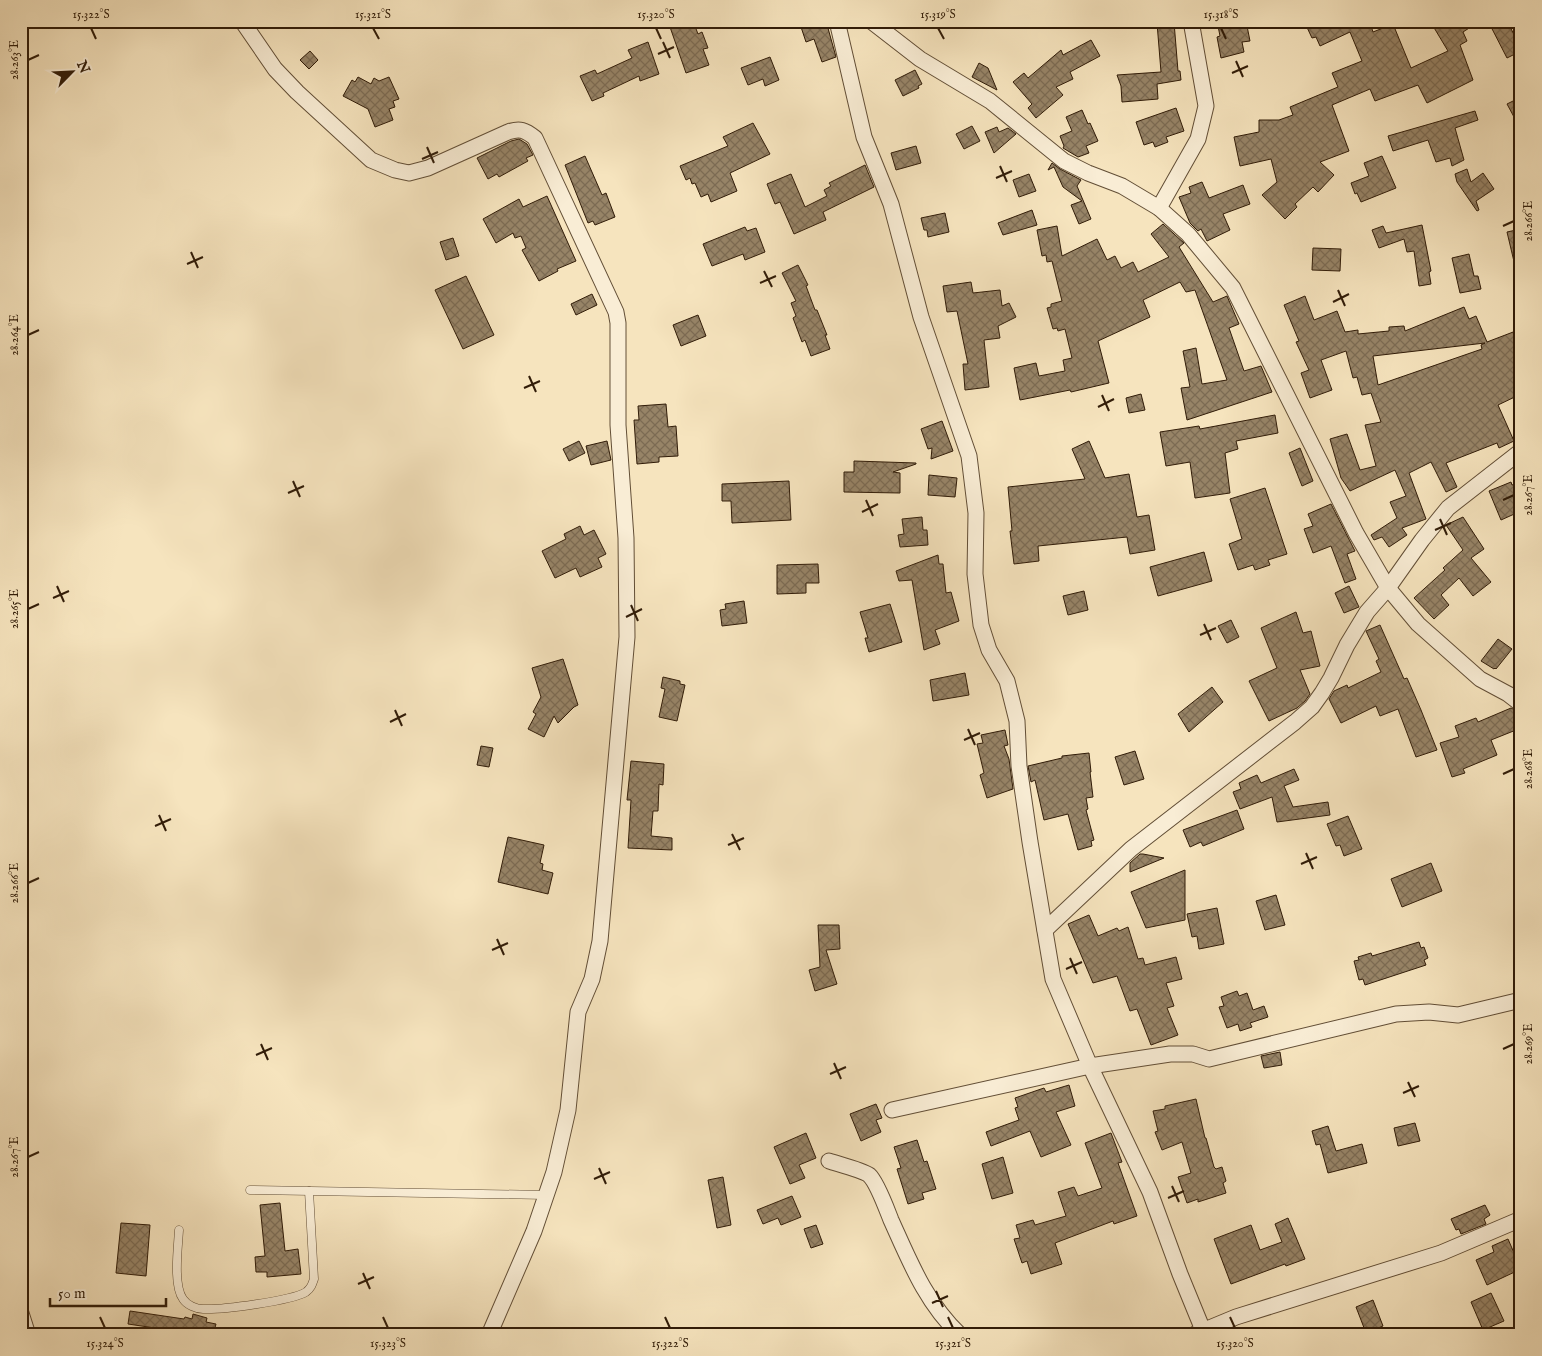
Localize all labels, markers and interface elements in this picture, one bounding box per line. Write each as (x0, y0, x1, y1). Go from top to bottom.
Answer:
text: 15.322°S (72, 7, 110, 22)
text: 15.321°S (355, 7, 391, 22)
text: 15.320°S (637, 7, 675, 22)
text: 15.319°S (920, 7, 956, 22)
text: 15.318°S (1203, 7, 1239, 22)
text: 28.263°E (7, 40, 22, 80)
north arrow (48, 48, 98, 98)
text: N (72, 57, 94, 76)
text: 28.266°E (1521, 201, 1536, 241)
text: 28.264°E (7, 314, 22, 356)
text: 28.267°E (1521, 474, 1536, 516)
text: 28.265°E (7, 589, 22, 629)
text: 28.268°E (1521, 749, 1536, 789)
text: 28.266°E (7, 863, 22, 903)
text: 28.269°E (1521, 1024, 1536, 1064)
text: 28.267°E (7, 1136, 22, 1178)
scale bar (50, 1276, 166, 1308)
text: 50 m (58, 1284, 86, 1303)
text: 15.324°S (86, 1336, 124, 1351)
text: 15.323°S (370, 1336, 406, 1351)
text: 15.322°S (651, 1336, 689, 1351)
text: 15.321°S (935, 1336, 971, 1351)
text: 15.320°S (1216, 1336, 1254, 1351)

